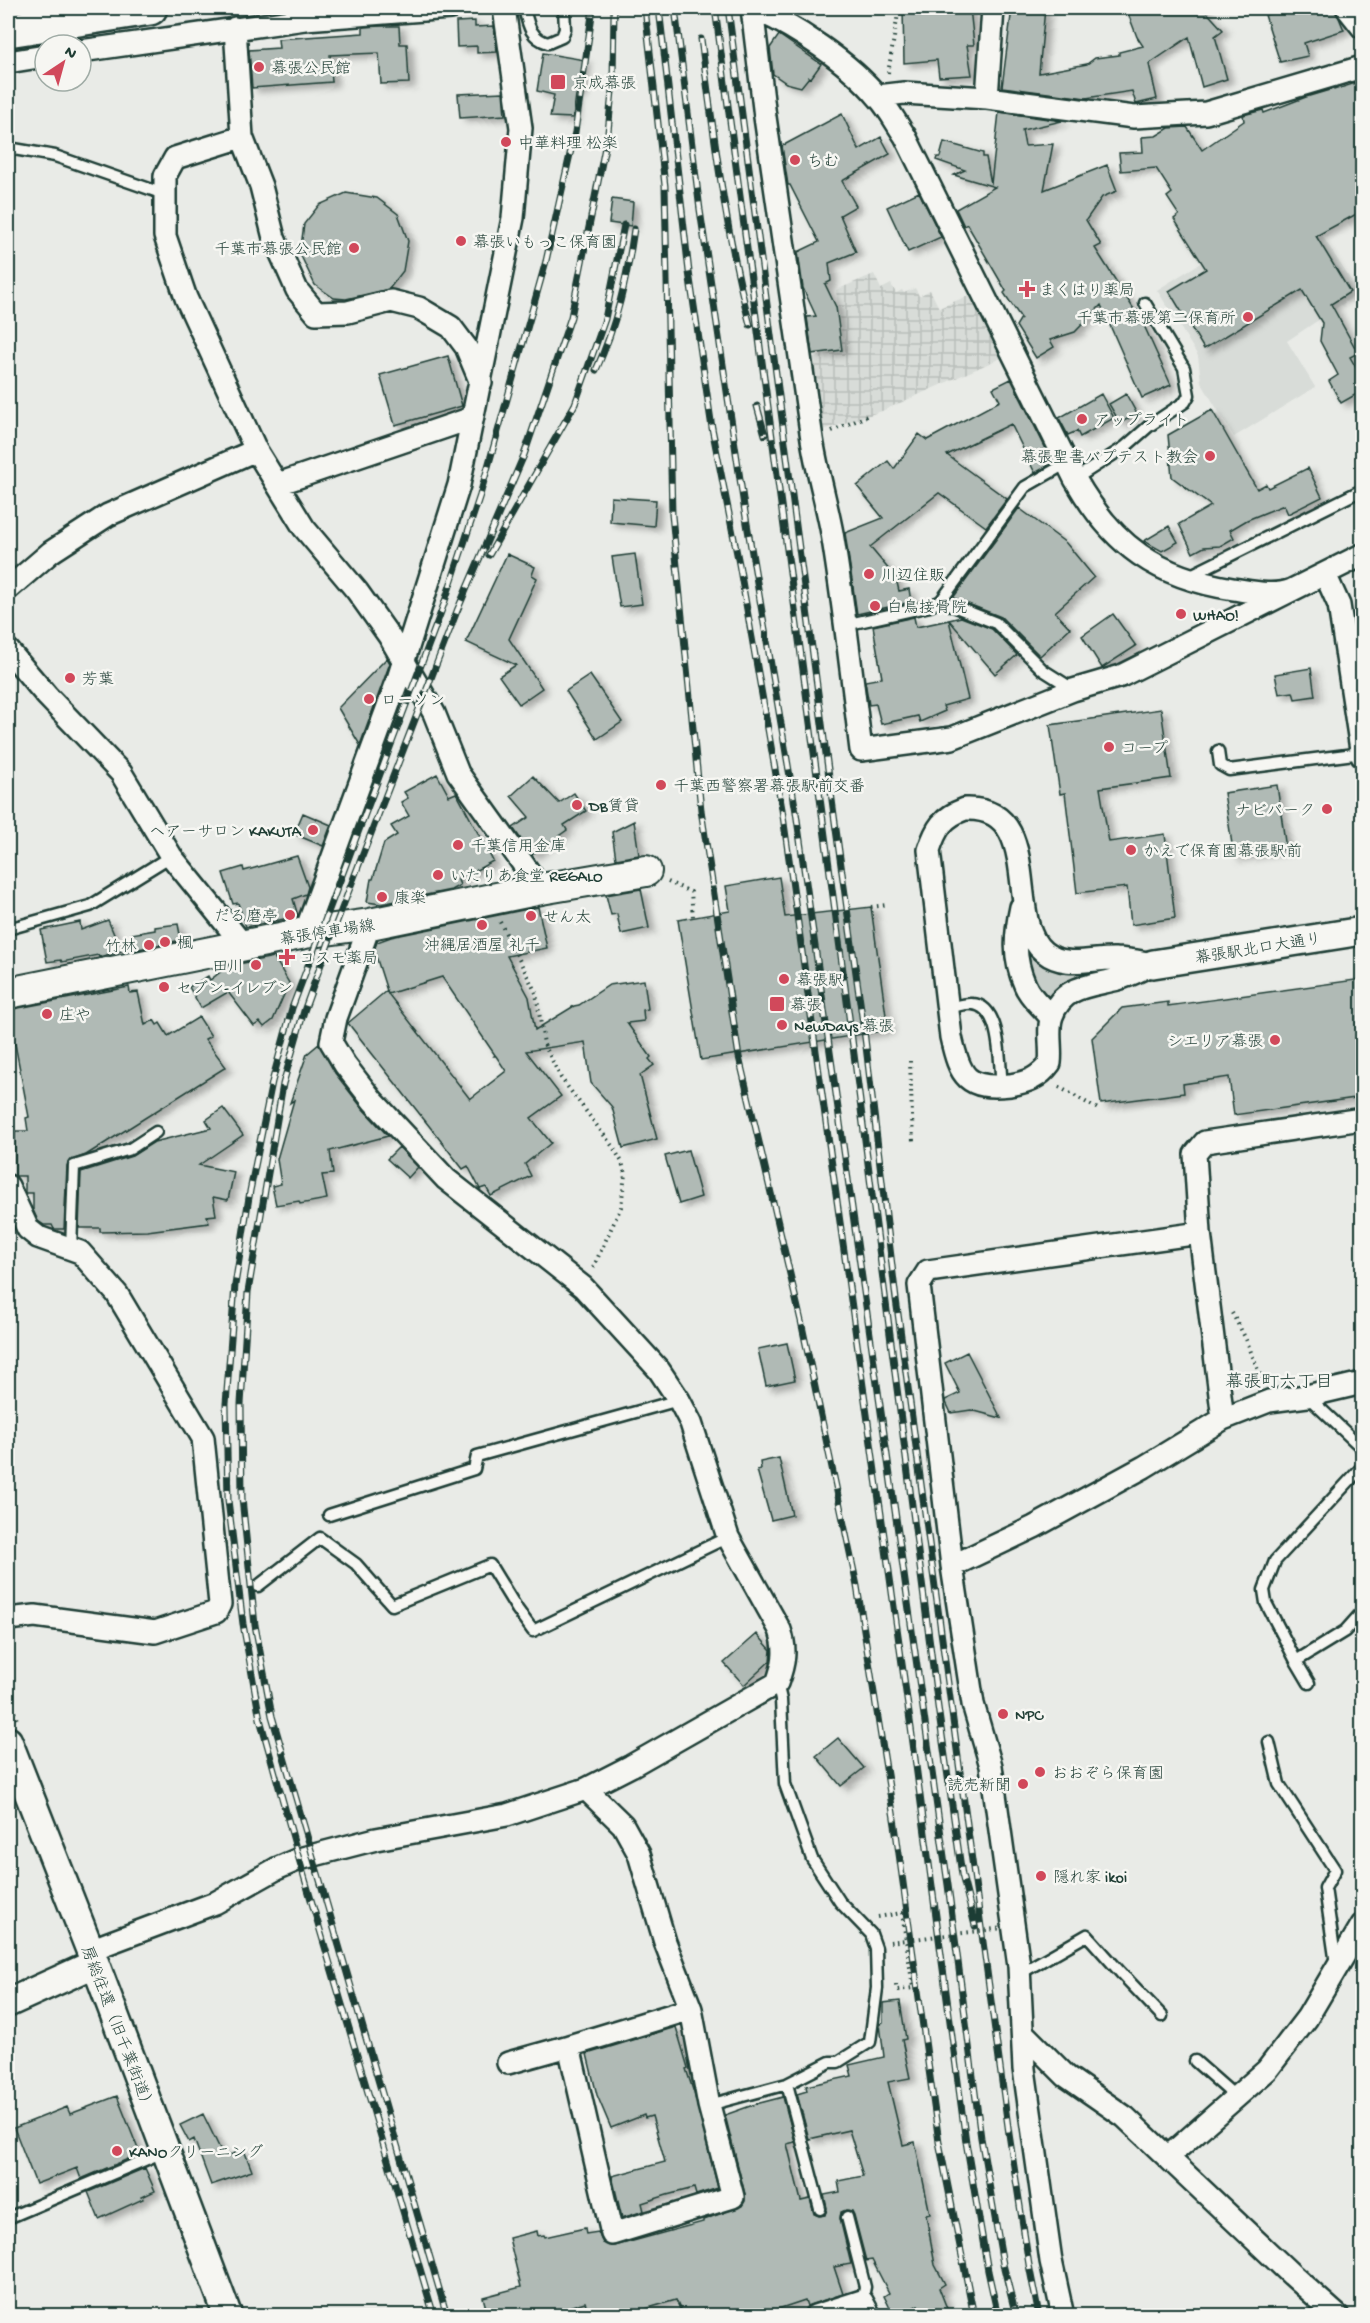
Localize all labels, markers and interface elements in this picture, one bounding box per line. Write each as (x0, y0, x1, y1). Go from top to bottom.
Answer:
north arrow (33, 33, 93, 93)
text: N (60, 43, 80, 65)
place label: 幕張公民館 (271, 59, 351, 80)
marker: 幕張公民館 (252, 60, 266, 74)
marker: 京成幕張 (549, 73, 567, 91)
place label: 京成幕張 (572, 74, 636, 95)
marker: 中華料理 松楽 (499, 135, 513, 149)
place label: 中華料理 松楽 (518, 135, 618, 155)
marker: ちむ (788, 153, 802, 167)
place label: ちむ (807, 153, 839, 173)
place label: 幕張いもっこ保育園 (473, 233, 617, 254)
marker: 幕張いもっこ保育園 (454, 234, 468, 248)
place label: 千葉市幕張公民館 (214, 240, 342, 261)
marker: 千葉市幕張公民館 (347, 241, 361, 255)
marker: まくはり薬局 (1020, 282, 1034, 296)
place label: まくはり薬局 (1039, 282, 1135, 302)
place label: 千葉市幕張第二保育所 (1076, 309, 1236, 330)
marker: 千葉市幕張第二保育所 (1241, 310, 1255, 324)
marker: アップライト (1075, 412, 1089, 426)
place label: アップライト (1094, 412, 1189, 432)
place label: 幕張聖書バプテスト教会 (1021, 448, 1198, 469)
marker: 幕張聖書バプテスト教会 (1203, 449, 1217, 463)
marker: 川辺住販 (862, 567, 876, 581)
place label: 川辺住販 (881, 567, 945, 587)
place label: 白鳥接骨院 (887, 598, 967, 619)
marker: 白鳥接骨院 (868, 599, 882, 613)
marker: WHAO! (1174, 607, 1188, 621)
place label: WHAO! (1193, 608, 1239, 627)
marker: 芳葉 (63, 671, 77, 685)
place label: 芳葉 (82, 671, 114, 691)
marker: ローソン (362, 692, 376, 706)
place label: ローソン (381, 693, 445, 712)
marker: コープ (1102, 740, 1116, 754)
place label: コープ (1121, 740, 1168, 760)
place label: 千葉西警察署幕張駅前交番 (673, 777, 865, 798)
marker: 千葉西警察署幕張駅前交番 (654, 778, 668, 792)
marker: DB賃貸 (570, 798, 584, 812)
place label: DB賃貸 (588, 798, 640, 818)
marker: ナビパーク (1320, 802, 1334, 816)
place label: ナビパーク (1235, 803, 1315, 822)
marker: ヘアーサロン KAKUTA (306, 823, 320, 837)
place label: ヘアーサロン KAKUTA (149, 824, 303, 843)
place label: 千葉信用金庫 (470, 837, 566, 858)
marker: 千葉信用金庫 (451, 838, 465, 852)
place label: かえで保育園幕張駅前 (1143, 842, 1302, 863)
marker: かえで保育園幕張駅前 (1124, 843, 1138, 857)
place label: いたりあ食堂 REGALO (450, 867, 603, 888)
marker: いたりあ食堂 REGALO (431, 868, 445, 882)
marker: 康楽 (375, 890, 389, 904)
place label: 康楽 (394, 890, 426, 910)
place label: だる磨亭 (214, 907, 278, 928)
marker: だる磨亭 (283, 908, 297, 922)
marker: せん太 (524, 909, 538, 923)
place label: せん太 (543, 909, 591, 929)
street label: 幕張停車場線 (278, 916, 376, 951)
marker: 沖縄居酒屋 礼千 (475, 918, 489, 932)
street label: 幕張駅北口大通り (1194, 929, 1323, 970)
marker: 楓 (158, 935, 172, 949)
place label: 楓 (177, 935, 193, 955)
place label: 沖縄居酒屋 礼千 (424, 937, 540, 957)
place label: 竹林 (105, 938, 137, 958)
marker: 竹林 (142, 938, 156, 952)
marker: コスモ薬局 (280, 950, 294, 964)
place label: コスモ薬局 (299, 950, 378, 970)
place label: 田川 (212, 958, 244, 978)
marker: 田川 (249, 958, 263, 972)
place label: 幕張駅 (796, 971, 844, 992)
marker: 幕張駅 (777, 972, 791, 986)
marker: セブン-イレブン (157, 980, 171, 994)
place label: セブン-イレブン (176, 980, 293, 1000)
marker: 幕張 (768, 995, 786, 1013)
place label: 幕張 (790, 996, 822, 1017)
marker: 庄や (40, 1007, 54, 1021)
place label: 庄や (59, 1007, 91, 1027)
place label: NewDays 幕張 (794, 1017, 894, 1038)
marker: NewDays 幕張 (775, 1018, 789, 1032)
place label: シエリア幕張 (1167, 1032, 1263, 1053)
marker: シエリア幕張 (1268, 1033, 1282, 1047)
district label: 幕張町六丁目 (1225, 1372, 1333, 1394)
marker: NPC (996, 1707, 1010, 1721)
place label: NPC (1015, 1708, 1044, 1727)
marker: おおぞら保育園 (1033, 1765, 1047, 1779)
place label: おおぞら保育園 (1052, 1765, 1164, 1785)
place label: 読売新聞 (947, 1777, 1011, 1797)
marker: 読売新聞 (1016, 1777, 1030, 1791)
marker: 隠れ家 ikoi (1034, 1869, 1048, 1883)
place label: 隠れ家 ikoi (1053, 1869, 1127, 1889)
street label: 房総往還（旧千葉街道） (75, 1943, 158, 2115)
marker: KANOクリーニング (110, 2144, 124, 2158)
place label: KANOクリーニング (129, 2144, 263, 2164)

